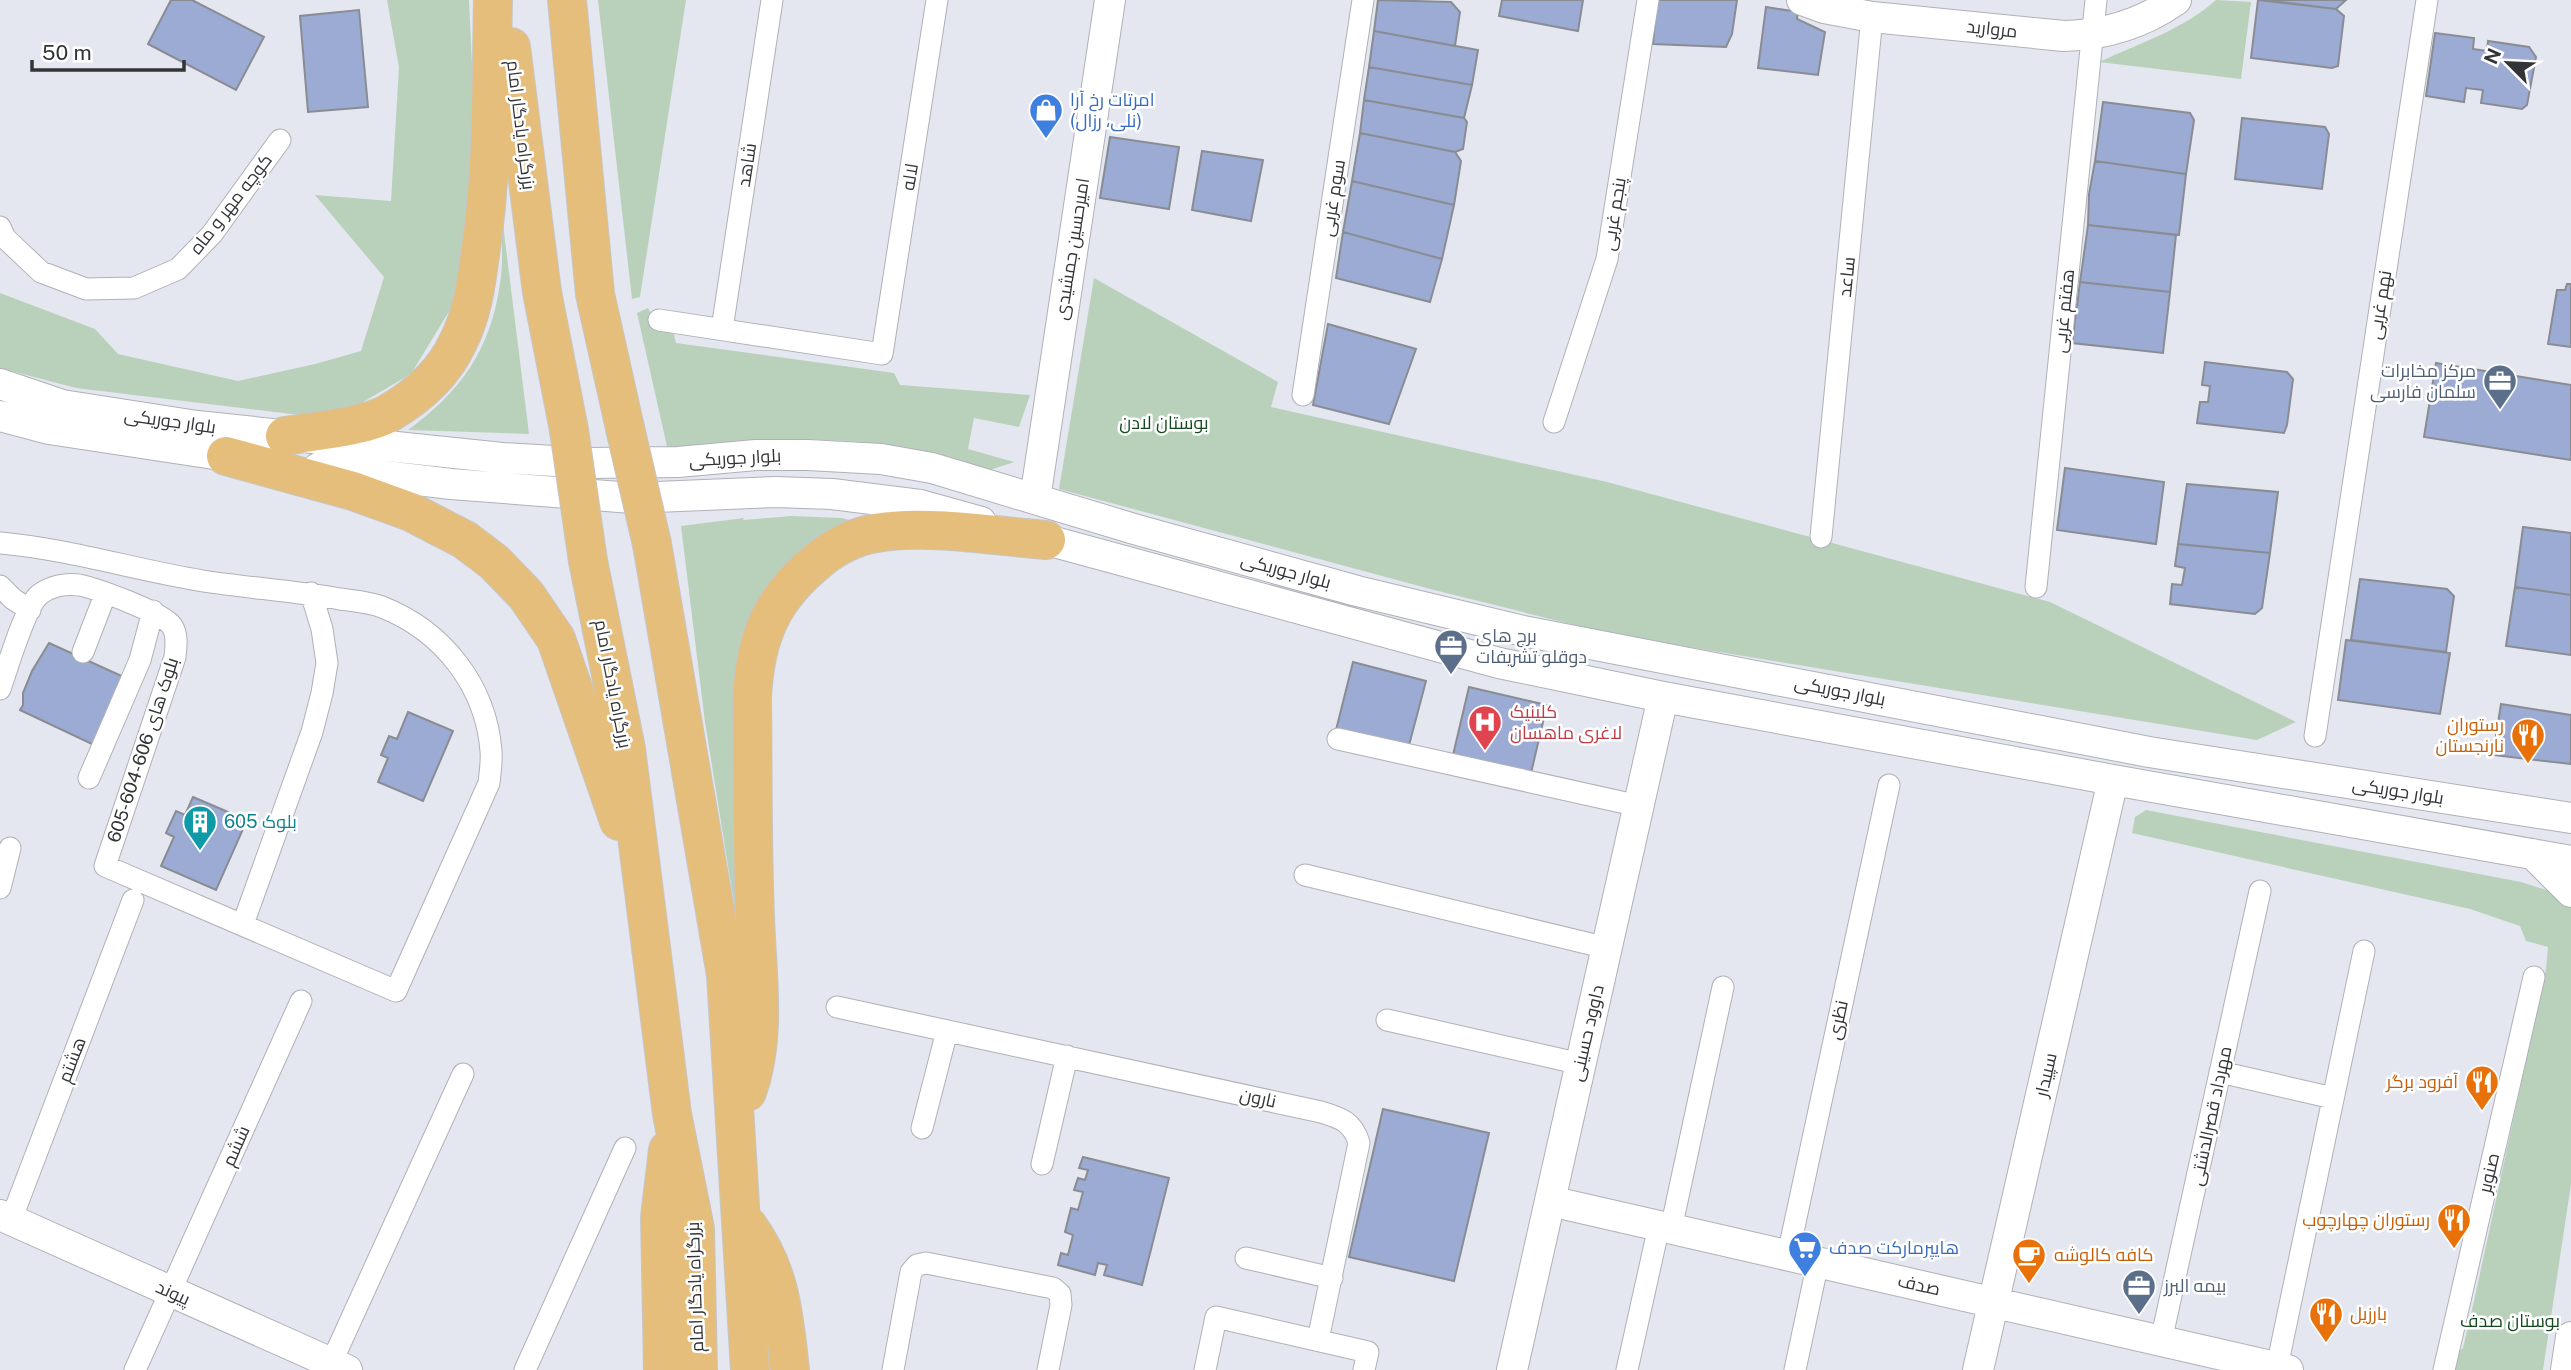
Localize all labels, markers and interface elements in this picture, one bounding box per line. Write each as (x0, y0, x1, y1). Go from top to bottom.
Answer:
street label: مروارید (1966, 15, 2018, 43)
scale bar (32, 28, 184, 72)
north arrow (2473, 28, 2543, 98)
text: 50 m (42, 40, 92, 65)
text: N (2479, 45, 2506, 67)
street label: بزرگراه یادگار امام (501, 59, 540, 191)
place label: امرتات رخ آرا (نلی، رزال) (1070, 89, 1154, 132)
shop icon: امرتات رخ آرا (نلی، رزال) (1027, 91, 1065, 140)
street label: شاهد (733, 141, 760, 188)
street label: کوچه مهر و ماه (185, 149, 278, 259)
street label: سوم غربی (1316, 158, 1351, 238)
street label: لاله (897, 162, 922, 192)
street label: امیرحسین جمشیدی (1050, 176, 1094, 322)
street label: پنجم غربی (1597, 176, 1632, 252)
street label: ساعد (1834, 256, 1859, 298)
street label: هفتم غربی (2049, 268, 2080, 354)
street label: نهم غربی (2364, 269, 2397, 341)
place label: مرکز مخابرات سلمان فارسی (2370, 360, 2476, 403)
office icon: مرکز مخابرات سلمان فارسی (2481, 362, 2519, 411)
street label: بلوار جوریکی (123, 404, 217, 438)
park label: بوستان لادن (1119, 412, 1209, 434)
street label: بلوار جوریکی (688, 445, 782, 471)
street label: بلوار جوریکی (1239, 548, 1333, 594)
street label: بزرگراه یادگار امام (589, 618, 636, 750)
place label: برج های دوقلو تشریفات (1476, 625, 1587, 668)
office icon: برج های دوقلو تشریفات (1432, 627, 1470, 676)
street label: بلوک های 606-604-605 (103, 655, 183, 845)
street label: بلوار جوریکی (1793, 671, 1887, 711)
place label: کلینیک لاغری ماهسان (1510, 701, 1622, 744)
hospital icon: کلینیک لاغری ماهسان (1466, 703, 1504, 752)
place label: رستوران نارنجستان (2435, 714, 2504, 757)
restaurant icon: رستوران نارنجستان (2509, 716, 2547, 765)
street label: بلوار جوریکی (2351, 773, 2445, 809)
building icon: بلوک 605 (181, 803, 219, 852)
place label: بلوک 605 (224, 811, 297, 833)
street label: داوود حسینی (1565, 983, 1609, 1083)
street label: نظری (1823, 998, 1853, 1042)
street label: هشتم (53, 1034, 92, 1086)
street label: مهرداد قصرالدشتی (2185, 1044, 2237, 1188)
street label: سپیدار (2030, 1051, 2062, 1100)
restaurant icon: آفرود برگر (2463, 1063, 2501, 1112)
place label: آفرود برگر (2385, 1071, 2458, 1093)
street label: نارون (1238, 1083, 1278, 1113)
street label: ششم (217, 1122, 256, 1170)
street label: صنوبر (2473, 1151, 2504, 1196)
restaurant icon: رستوران چهارچوب (2435, 1201, 2473, 1250)
place label: رستوران چهارچوب (2302, 1209, 2430, 1232)
street label: بزرگراه یادگار امام (682, 1221, 709, 1353)
supermarket icon: هایپرمارکت صدف (1786, 1229, 1824, 1278)
cafe icon: کافه کالوشه (2010, 1236, 2048, 1285)
place label: هایپرمارکت صدف (1829, 1237, 1959, 1260)
place label: کافه کالوشه (2054, 1244, 2153, 1266)
office icon: بیمه البرز (2120, 1267, 2158, 1316)
street label: صدف (1896, 1269, 1942, 1300)
place label: بیمه البرز (2163, 1275, 2226, 1297)
street label: پیوند (152, 1276, 194, 1311)
restaurant icon: بارزیل (2307, 1295, 2345, 1344)
place label: بارزیل (2350, 1303, 2387, 1325)
park label: بوستان صدف (2460, 1310, 2560, 1332)

